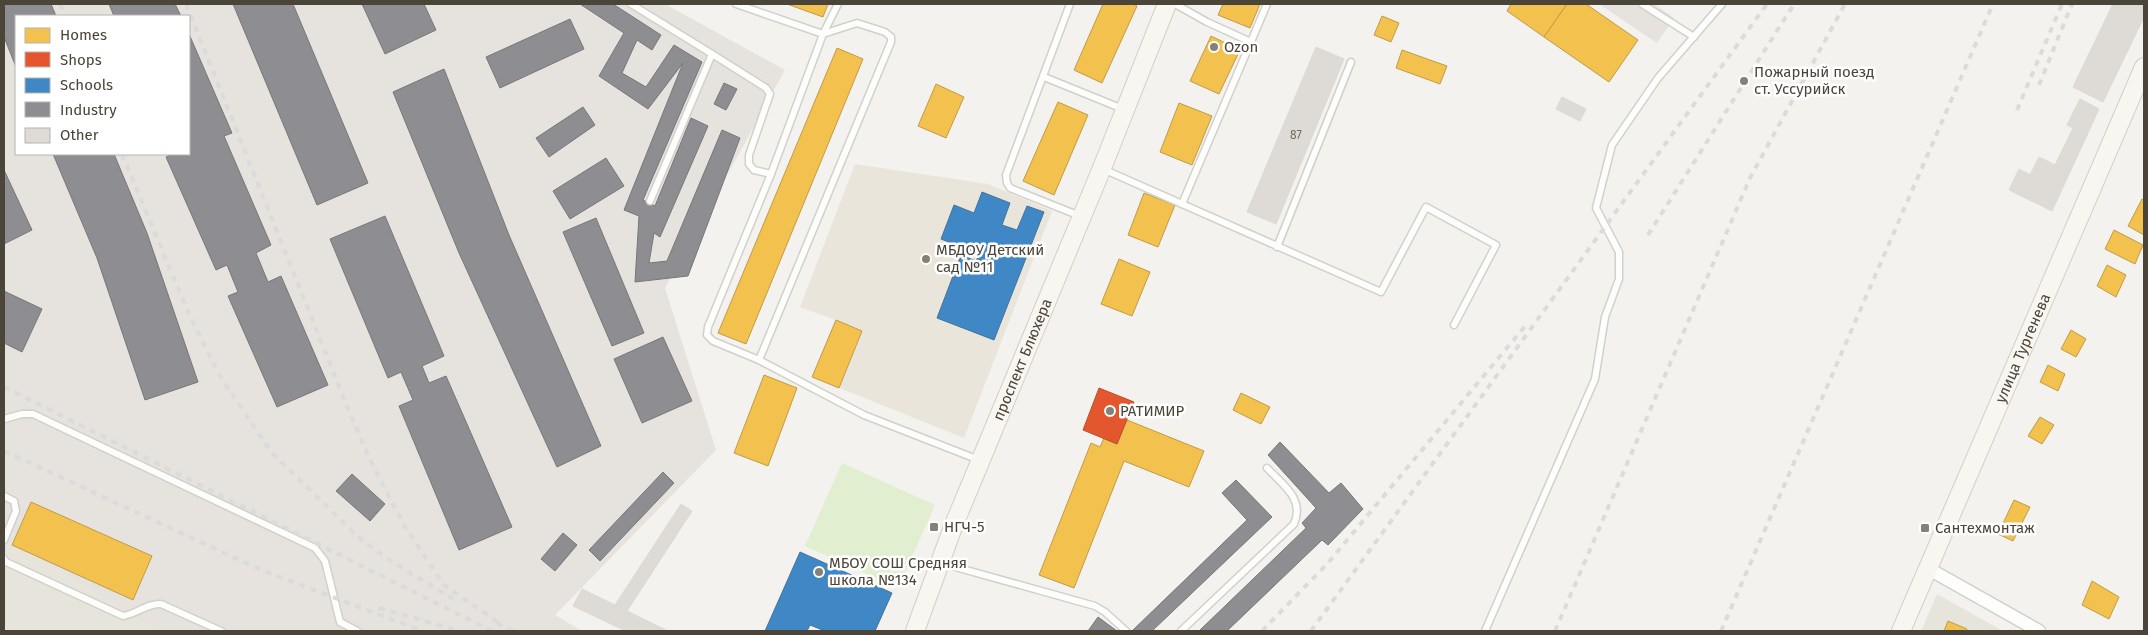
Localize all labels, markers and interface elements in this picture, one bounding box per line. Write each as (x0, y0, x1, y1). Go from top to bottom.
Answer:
legend (15, 15, 190, 155)
text: Homes (60, 26, 107, 44)
place label: Ozon (1224, 38, 1258, 56)
marker: Ozon (1208, 41, 1220, 53)
text: Shops (60, 51, 102, 69)
place label: Пожарный поезд ст. Уссурийск (1754, 63, 1874, 98)
marker: Пожарный поезд ст. Уссурийск (1738, 75, 1750, 87)
text: Schools (60, 76, 113, 94)
text: Industry (60, 101, 117, 119)
text: Other (60, 126, 99, 144)
house number: 87 (1290, 128, 1302, 142)
place label: МБДОУ Детский сад №11 (936, 241, 1044, 276)
marker: МБДОУ Детский сад №11 (920, 253, 932, 265)
street label: улица Тургенева (1991, 291, 2054, 405)
street label: проспект Блюхера (989, 296, 1056, 423)
place label: РАТИМИР (1120, 402, 1185, 420)
marker: РАТИМИР (1104, 405, 1116, 417)
place label: НГЧ-5 (944, 518, 984, 536)
place label: Сантехмонтаж (1935, 519, 2035, 537)
marker: НГЧ-5 (928, 521, 940, 533)
marker: Сантехмонтаж (1919, 522, 1931, 534)
place label: МБОУ СОШ Средняя школа №134 (829, 554, 967, 589)
marker: МБОУ СОШ Средняя школа №134 (813, 566, 825, 578)

